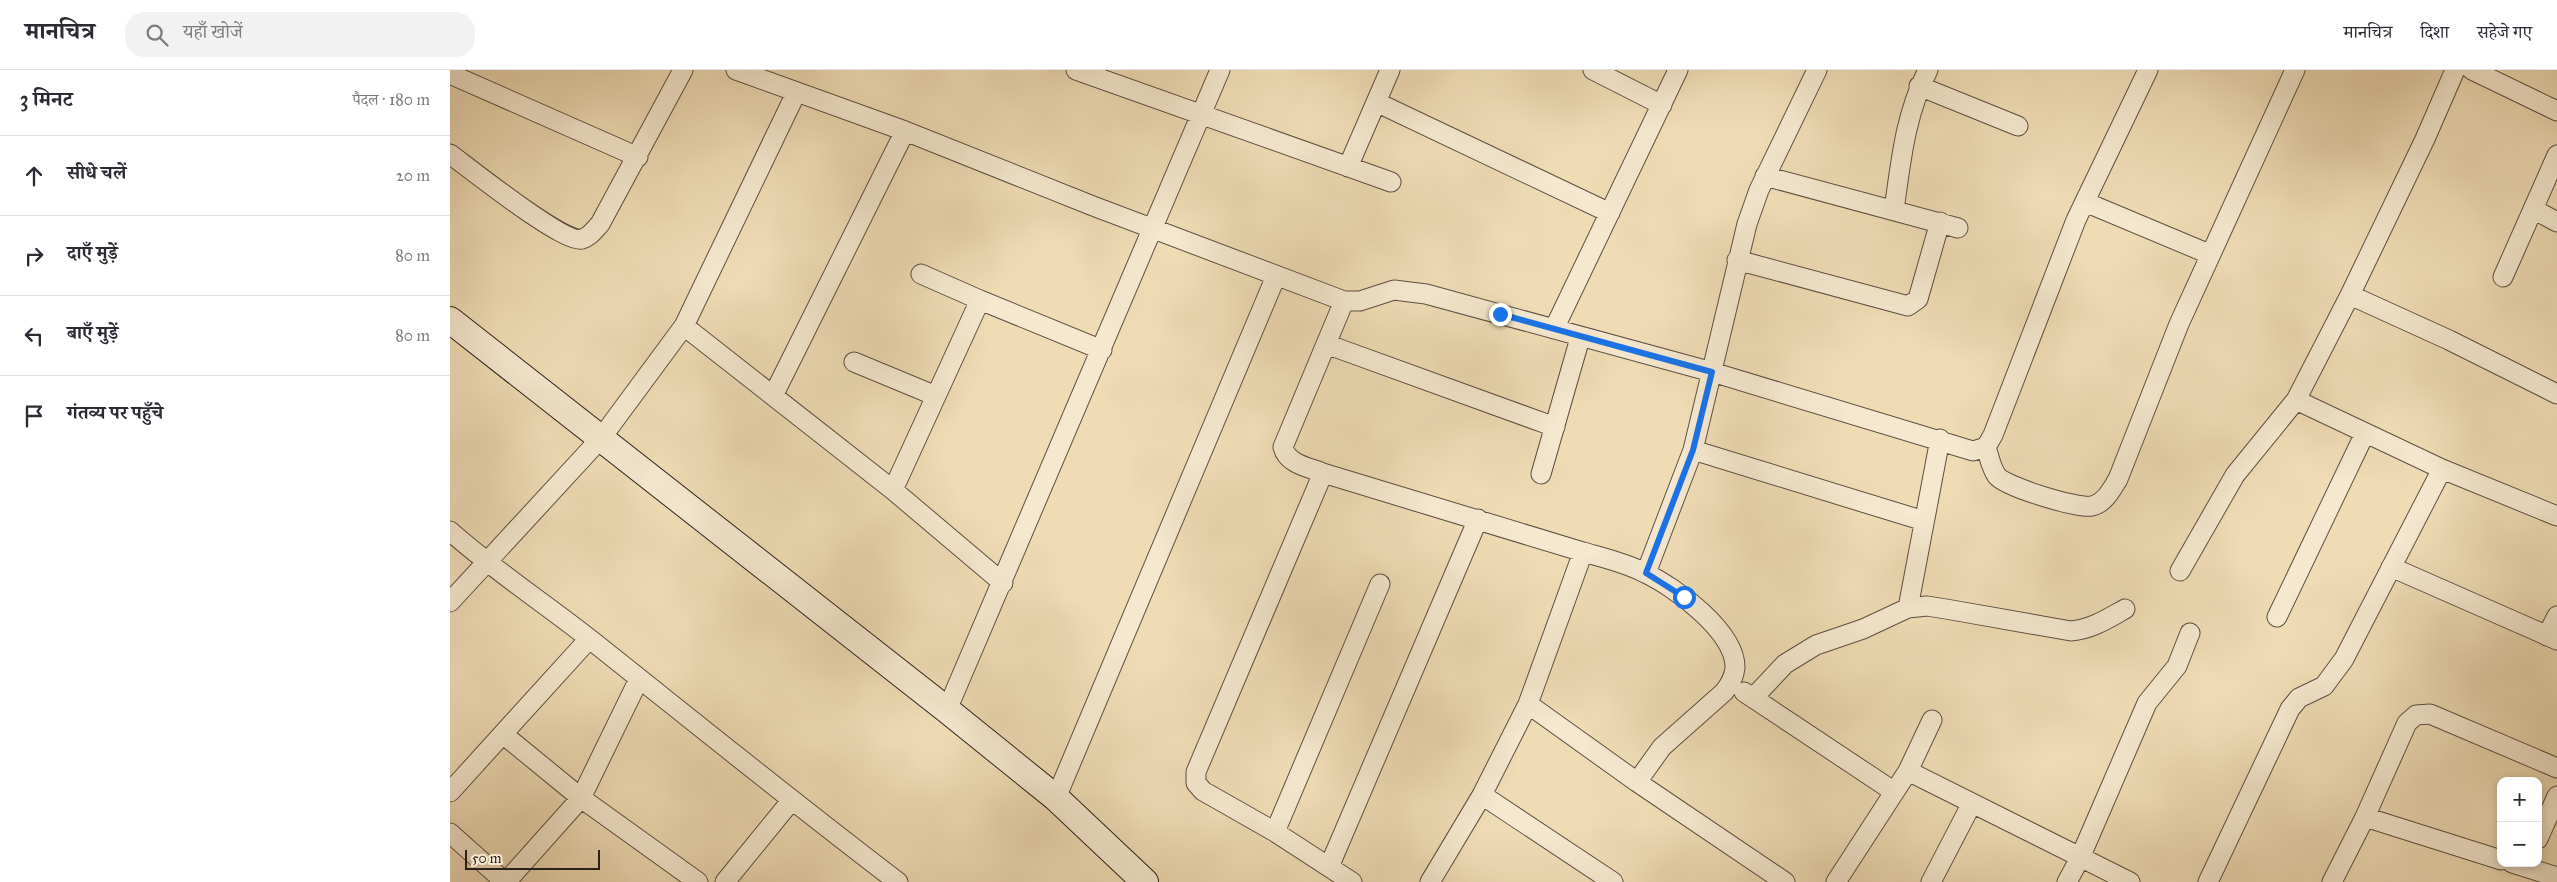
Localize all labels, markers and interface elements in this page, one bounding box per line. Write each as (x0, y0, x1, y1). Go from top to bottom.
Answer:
search box (125, 12, 475, 57)
text: मानचित्र (25, 16, 95, 46)
text: यहाँ खोजें (183, 20, 243, 43)
icon: search (143, 21, 171, 49)
text: मानचित्र (2344, 21, 2392, 43)
text: दिशा (2420, 21, 2449, 43)
text: सहेजे गए (2477, 21, 2532, 43)
text: 3 मिनट (20, 86, 73, 112)
text: पैदल · 180 m (352, 90, 430, 109)
text: सीधे चलें (67, 161, 126, 184)
icon: ahead (20, 162, 48, 190)
text: 20 m (396, 166, 430, 185)
text: दाएँ मुड़ें (67, 241, 118, 264)
icon: right (20, 242, 48, 270)
text: 80 m (395, 246, 430, 265)
route end (1489, 303, 1512, 326)
text: बाएँ मुड़ें (67, 321, 118, 344)
icon: left (20, 322, 48, 350)
text: 80 m (395, 326, 430, 345)
text: गंतव्य पर पहुँचे (67, 401, 163, 424)
icon: arrive (20, 402, 48, 430)
route start (1673, 586, 1696, 609)
map controls (2497, 777, 2542, 867)
button: + (2497, 777, 2542, 822)
button: − (2497, 822, 2542, 867)
scale bar (465, 847, 600, 870)
text: 50 m (472, 850, 501, 867)

